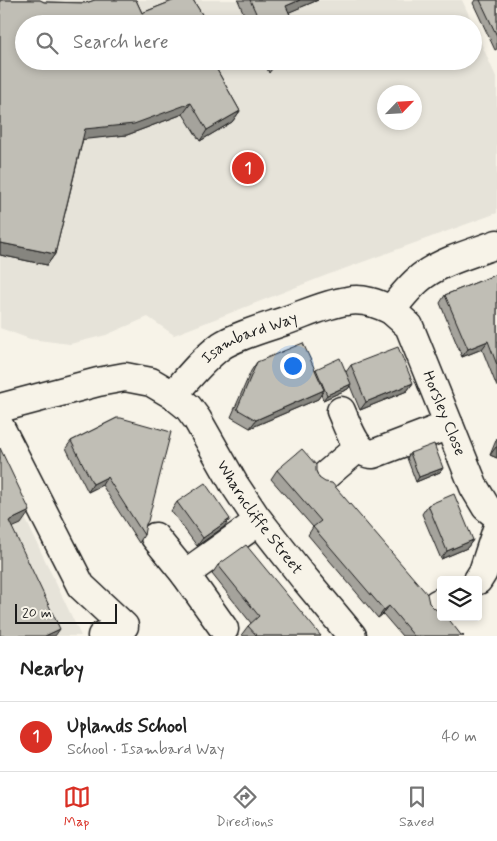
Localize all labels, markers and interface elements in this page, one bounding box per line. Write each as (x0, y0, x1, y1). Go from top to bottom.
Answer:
search box (15, 15, 482, 70)
icon: search (33, 29, 61, 57)
text: Search here (73, 30, 169, 55)
north arrow (377, 85, 422, 130)
pin: 1 (232, 149, 264, 187)
street label: Isambard Way (197, 307, 300, 368)
your location (280, 353, 306, 379)
street label: Horsley Close (418, 367, 471, 459)
street label: Wharncliffe Street (212, 456, 308, 579)
map controls (437, 576, 482, 621)
button: layers (437, 576, 482, 621)
scale bar (15, 601, 118, 624)
text: 20 m (22, 604, 52, 622)
text: Nearby (20, 655, 84, 683)
text: Uplands School (67, 714, 187, 739)
text: 1 (32, 726, 40, 747)
text: 40 m (441, 726, 477, 747)
text: School · Isambard Way (67, 739, 225, 760)
tab: Map (63, 783, 91, 831)
tab: Directions (216, 783, 274, 831)
tab: Saved (399, 783, 434, 831)

